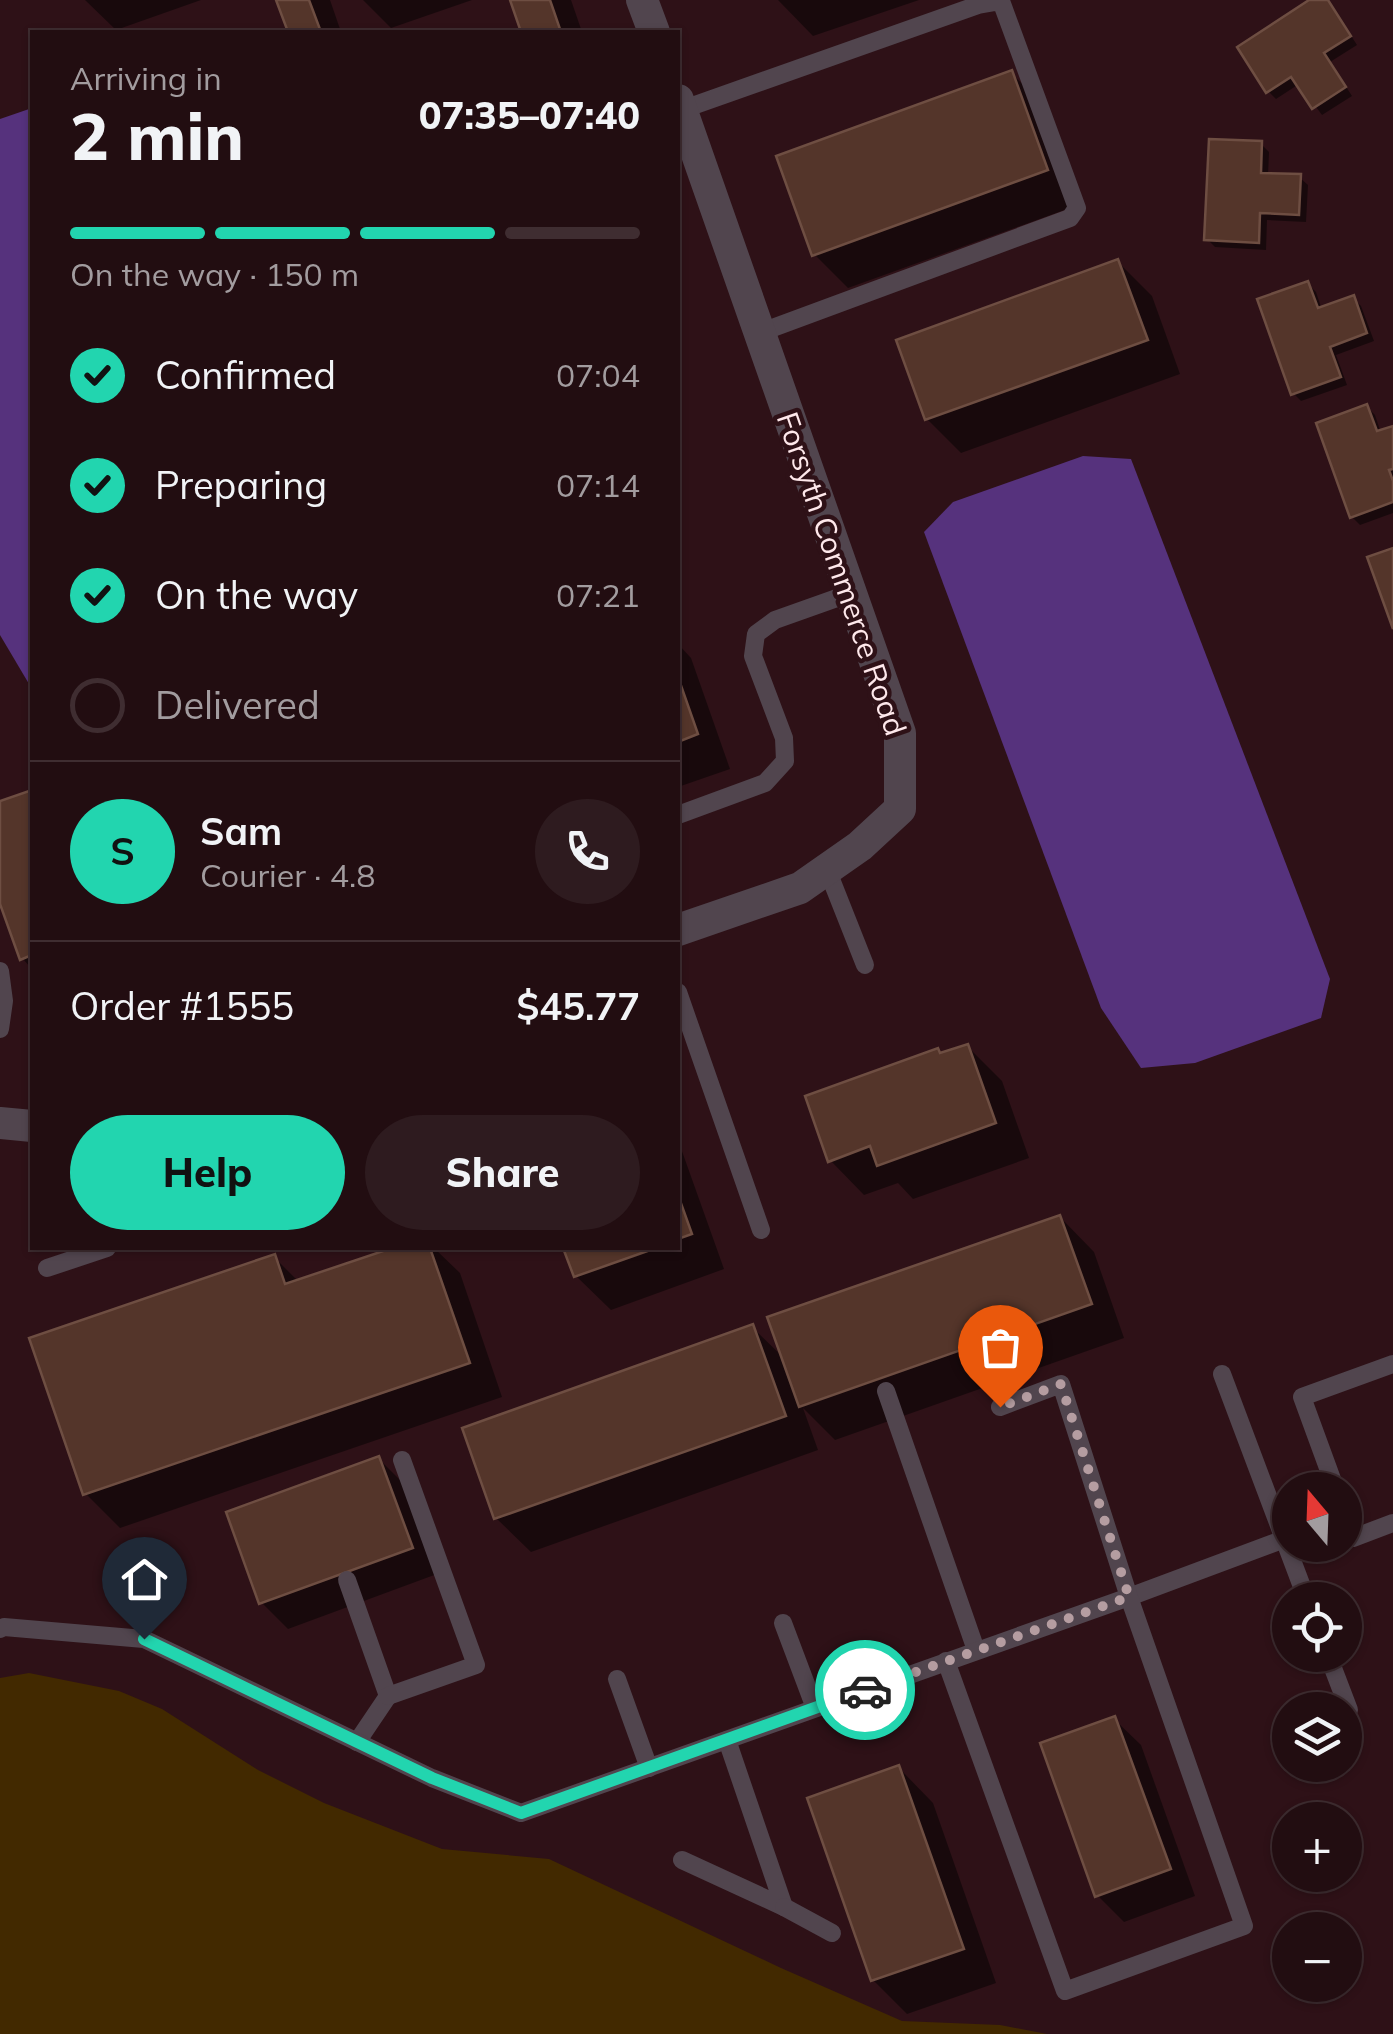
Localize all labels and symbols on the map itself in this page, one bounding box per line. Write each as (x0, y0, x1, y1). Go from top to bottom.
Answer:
street label: Forsyth Commerce Road (769, 407, 915, 740)
pin (958, 1305, 1043, 1408)
north arrow (1272, 1472, 1362, 1562)
pin (102, 1537, 187, 1640)
courier (815, 1640, 915, 1740)

